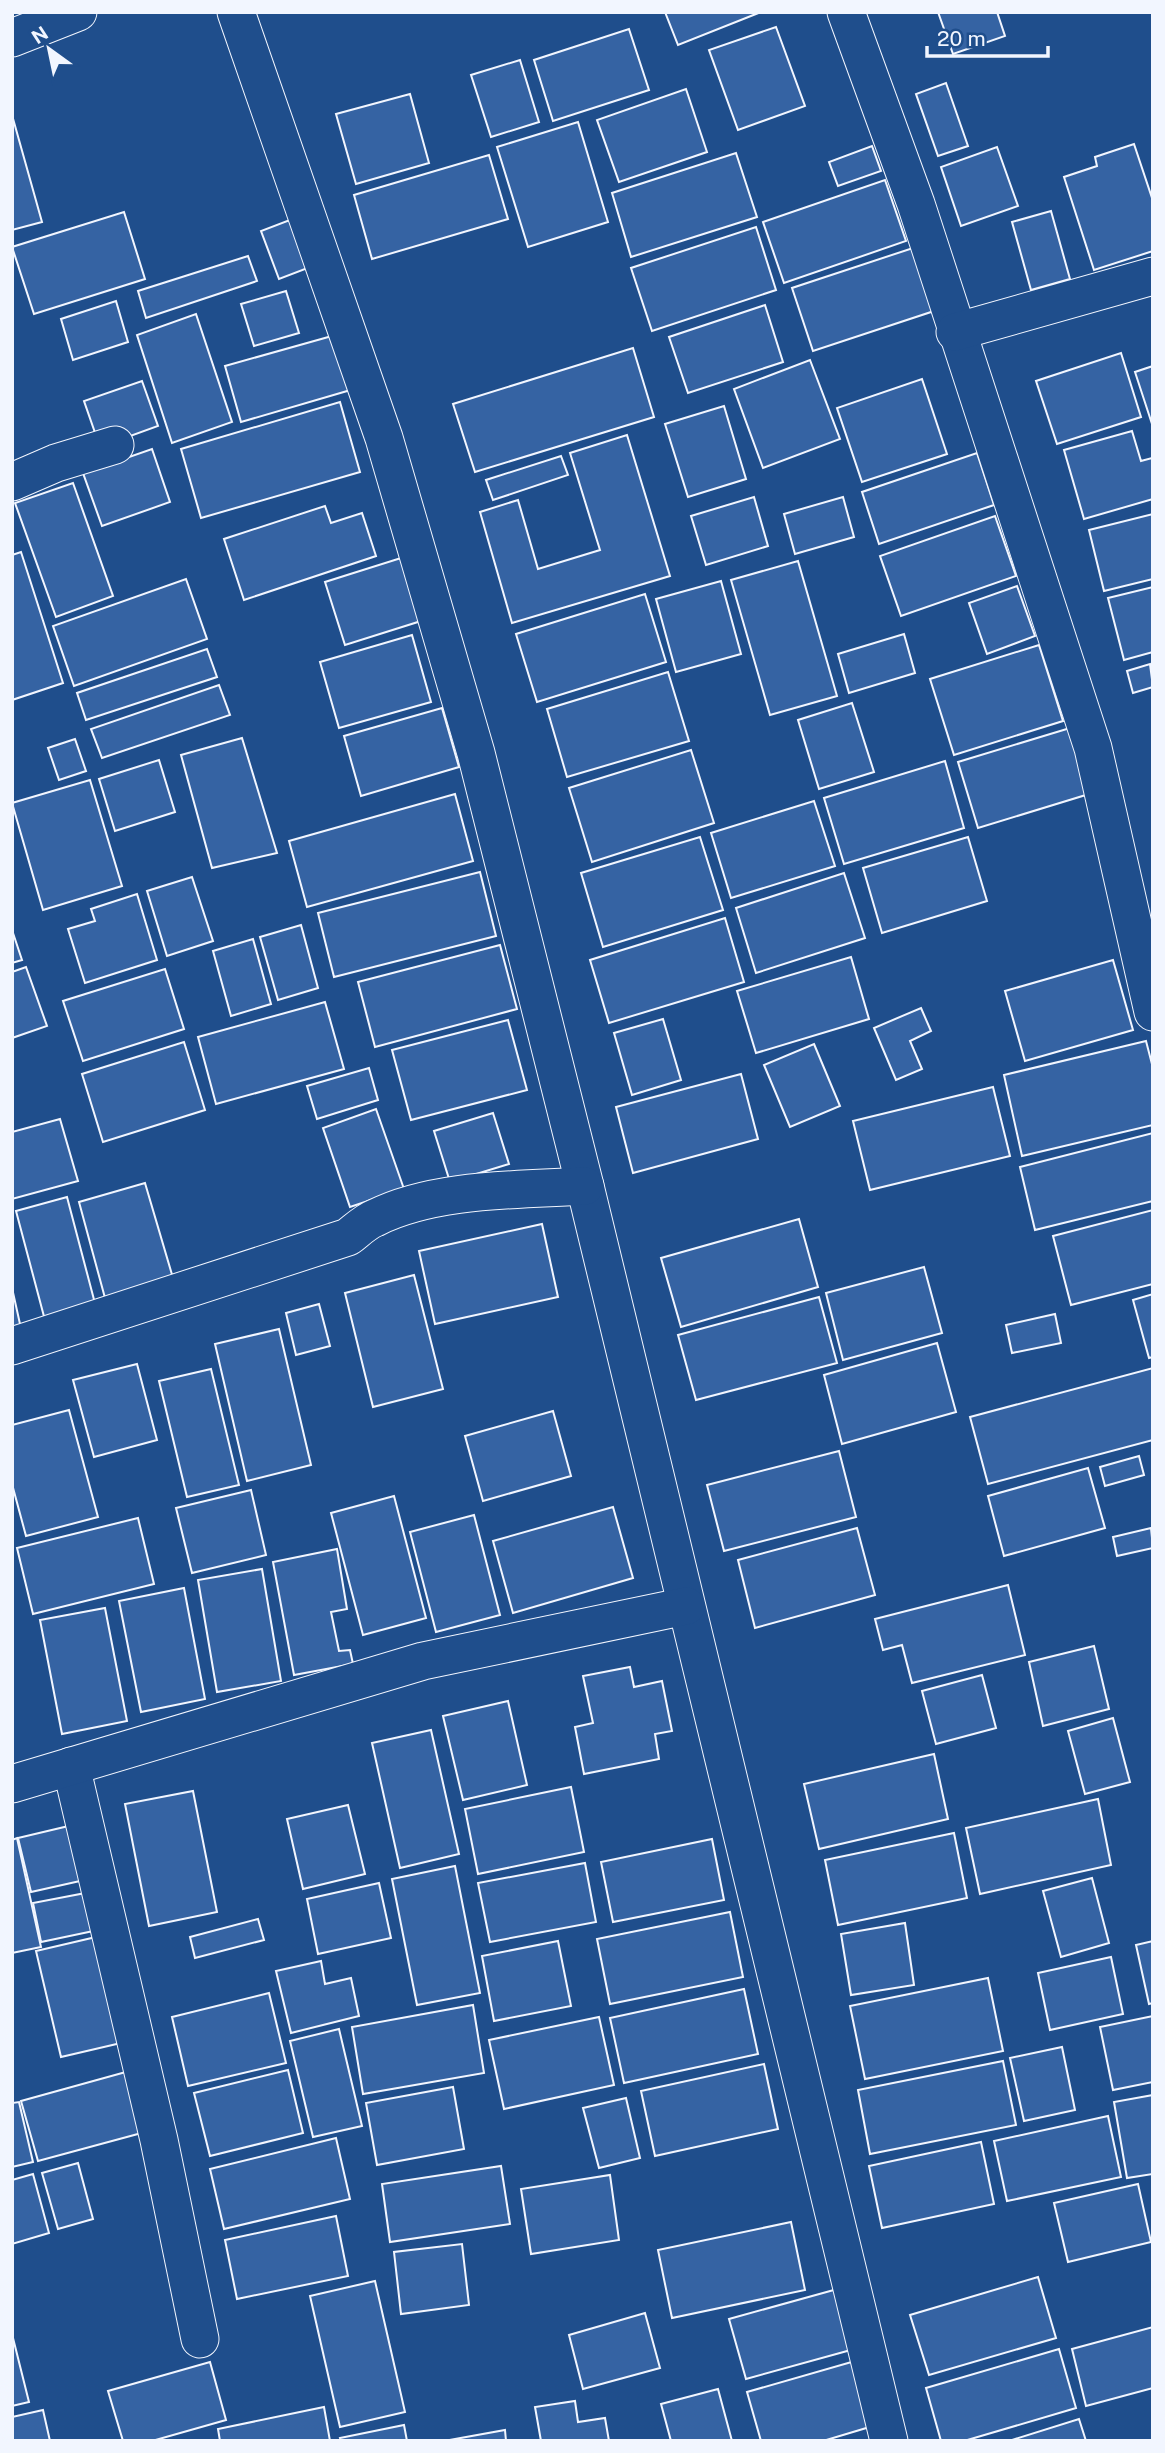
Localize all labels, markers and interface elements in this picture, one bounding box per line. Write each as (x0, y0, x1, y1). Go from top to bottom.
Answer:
north arrow (14, 14, 84, 84)
scale bar (927, 14, 1048, 58)
text: N (28, 21, 52, 48)
text: 20 m (937, 26, 986, 51)

